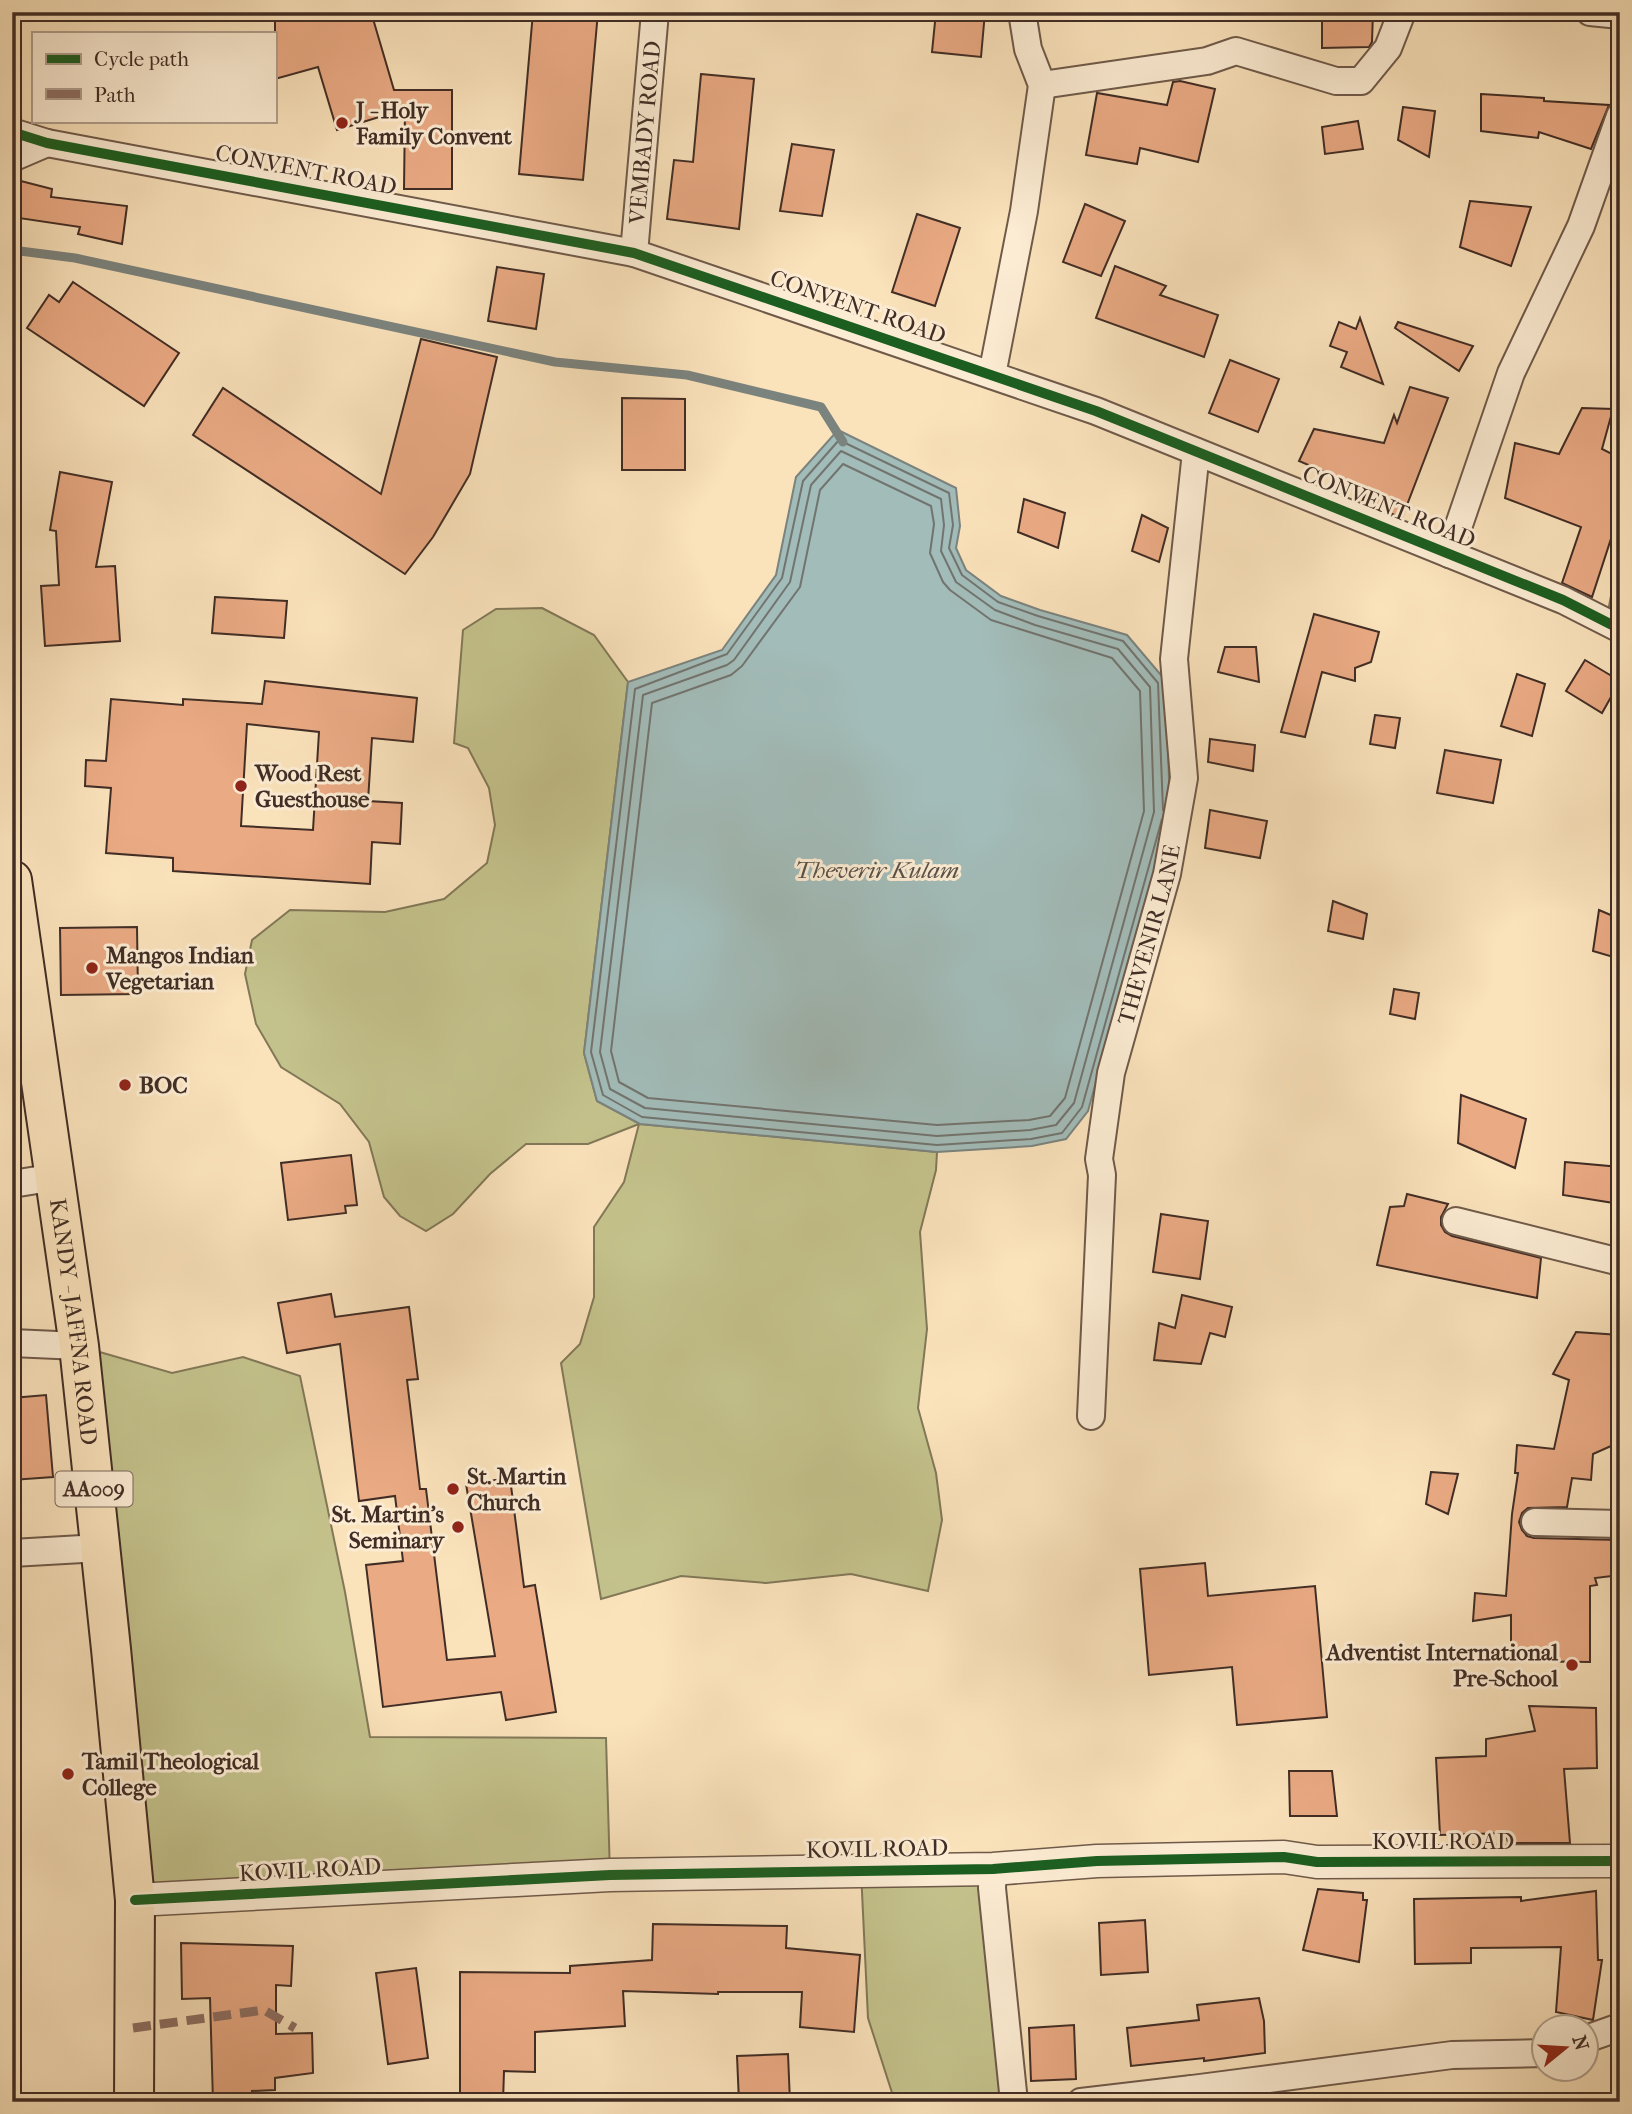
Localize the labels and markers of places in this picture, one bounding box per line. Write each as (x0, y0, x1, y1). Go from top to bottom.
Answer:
place label: J - Holy Family Convent (354, 97, 512, 150)
marker: J - Holy Family Convent (334, 115, 350, 131)
place label: Wood Rest Guesthouse (254, 760, 370, 813)
marker: Wood Rest Guesthouse (233, 778, 249, 794)
place label: Mangos Indian Vegetarian (105, 942, 255, 995)
marker: Mangos Indian Vegetarian (84, 960, 100, 976)
place label: BOC (139, 1072, 188, 1099)
marker: BOC (117, 1077, 133, 1093)
place label: St. Martin Church (467, 1463, 567, 1516)
marker: St. Martin Church (445, 1481, 461, 1497)
place label: St. Martin's Seminary (331, 1501, 446, 1554)
marker: St. Martin's Seminary (450, 1519, 466, 1535)
place label: Adventist International Pre-School (1324, 1639, 1559, 1692)
marker: Adventist International Pre-School (1564, 1657, 1580, 1673)
place label: Tamil Theological College (81, 1748, 260, 1801)
marker: Tamil Theological College (60, 1766, 76, 1782)

